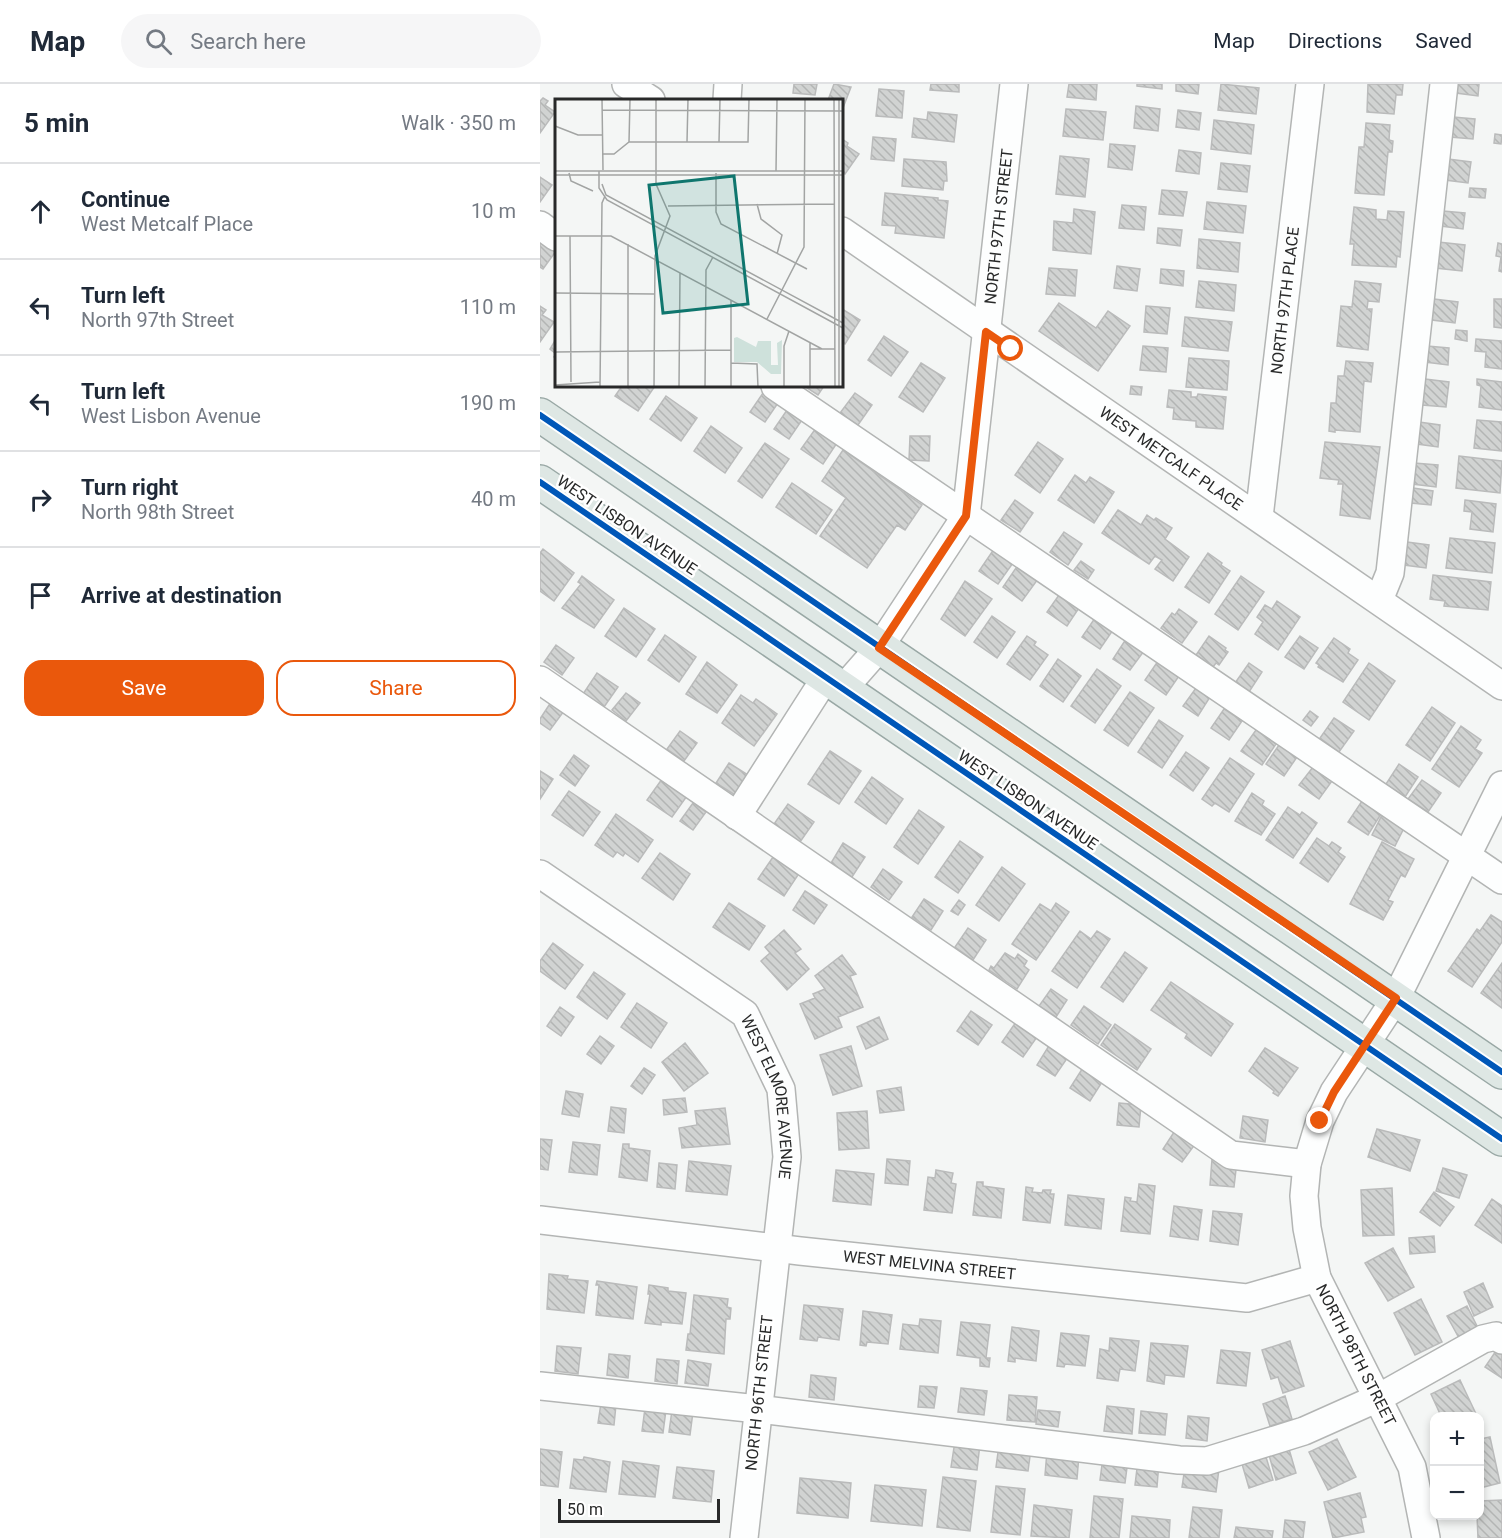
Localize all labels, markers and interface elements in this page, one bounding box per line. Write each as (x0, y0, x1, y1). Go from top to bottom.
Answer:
search box (121, 14, 541, 68)
text: Map (30, 25, 85, 58)
icon: search (142, 25, 175, 58)
text: Search here (190, 29, 306, 54)
text: Map (1213, 29, 1255, 53)
text: Directions (1288, 29, 1382, 53)
text: Saved (1415, 29, 1472, 53)
inset map (555, 99, 843, 387)
text: 5 min (24, 108, 89, 138)
text: Walk · 350 m (401, 111, 516, 135)
street label: NORTH 97TH STREET (980, 147, 1016, 305)
text: Continue (81, 187, 170, 212)
icon: ahead (24, 195, 57, 228)
text: 10 m (471, 199, 516, 223)
text: West Metcalf Place (81, 212, 253, 236)
street label: NORTH 97TH PLACE (1266, 226, 1303, 375)
text: Turn left (81, 283, 165, 308)
icon: left (24, 291, 57, 324)
text: 110 m (460, 295, 516, 319)
text: North 97th Street (81, 308, 234, 332)
route start (997, 335, 1023, 361)
text: Turn left (81, 379, 165, 404)
icon: left (24, 387, 57, 420)
text: 190 m (460, 391, 516, 415)
street label: WEST METCALF PLACE (1096, 402, 1247, 514)
text: West Lisbon Avenue (81, 404, 261, 428)
street label: WEST LISBON AVENUE (553, 471, 701, 579)
text: Turn right (81, 475, 178, 500)
icon: right (24, 483, 57, 516)
text: 40 m (471, 487, 516, 511)
text: North 98th Street (81, 500, 234, 524)
icon: arrive (24, 579, 57, 612)
text: Arrive at destination (81, 583, 282, 608)
button: Save (24, 660, 264, 716)
button: Share (276, 660, 516, 716)
street label: WEST LISBON AVENUE (954, 746, 1102, 854)
street label: WEST ELMORE AVENUE (737, 1012, 797, 1180)
route end (1306, 1107, 1332, 1133)
street label: WEST MELVINA STREET (842, 1246, 1017, 1283)
street label: NORTH 98TH STREET (1312, 1281, 1400, 1429)
street label: NORTH 96TH STREET (741, 1314, 777, 1472)
map controls (1430, 1412, 1484, 1520)
button: + (1430, 1412, 1484, 1466)
button: − (1430, 1466, 1484, 1520)
scale bar (558, 1496, 720, 1524)
text: 50 m (567, 1500, 603, 1519)

